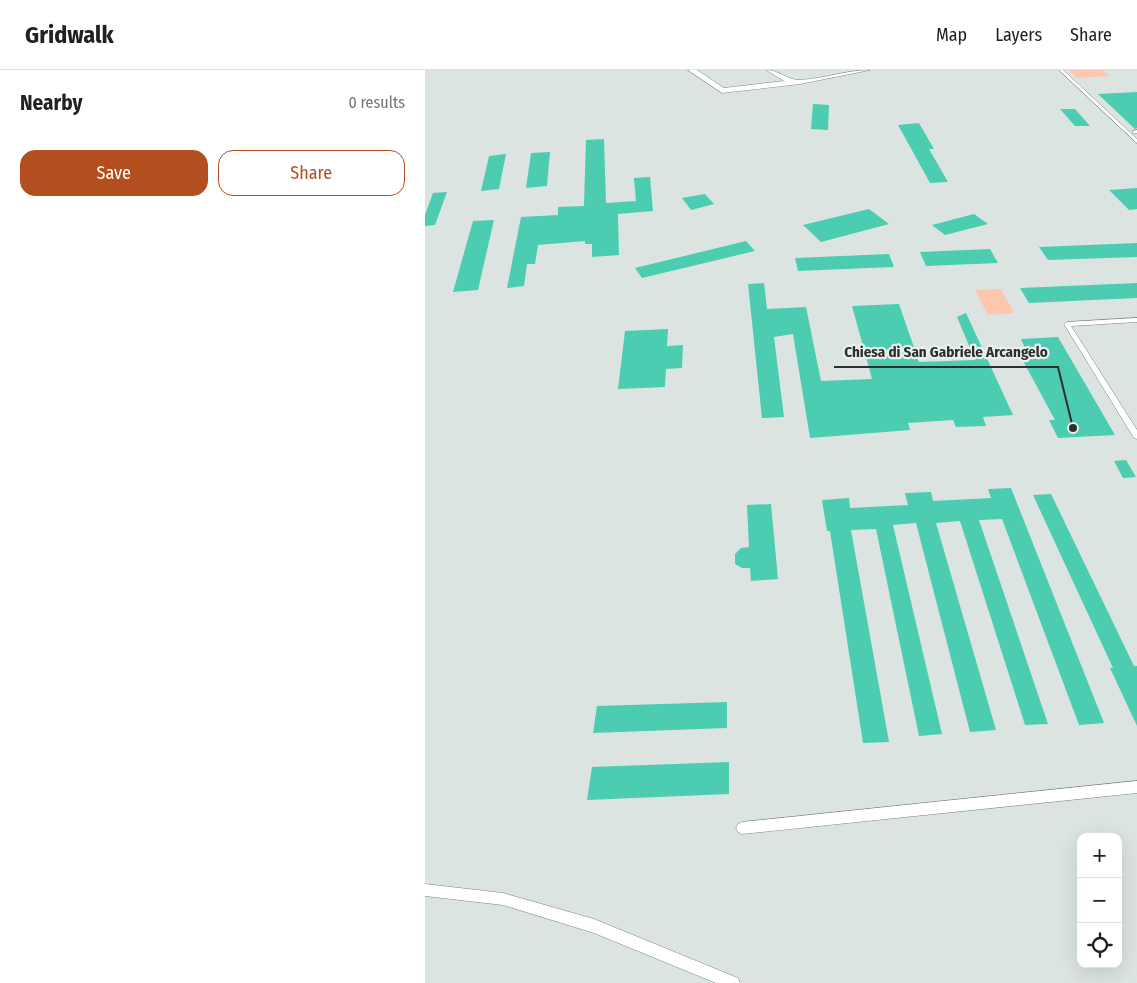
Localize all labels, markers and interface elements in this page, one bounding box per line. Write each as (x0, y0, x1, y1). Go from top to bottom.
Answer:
text: Gridwalk (25, 21, 114, 49)
text: Map (936, 24, 967, 46)
text: Layers (995, 24, 1042, 46)
text: Share (1070, 24, 1112, 46)
text: Nearby (20, 90, 82, 116)
text: 0 results (348, 93, 405, 112)
button: Save (20, 150, 208, 196)
button: Share (218, 150, 405, 196)
callout: Chiesa di San Gabriele Arcangelo (834, 337, 1058, 367)
text: Chiesa di San Gabriele Arcangelo (844, 343, 1048, 361)
map controls (1077, 833, 1122, 968)
button: + (1077, 833, 1122, 878)
button: − (1077, 878, 1122, 923)
button: locate (1077, 923, 1122, 968)

